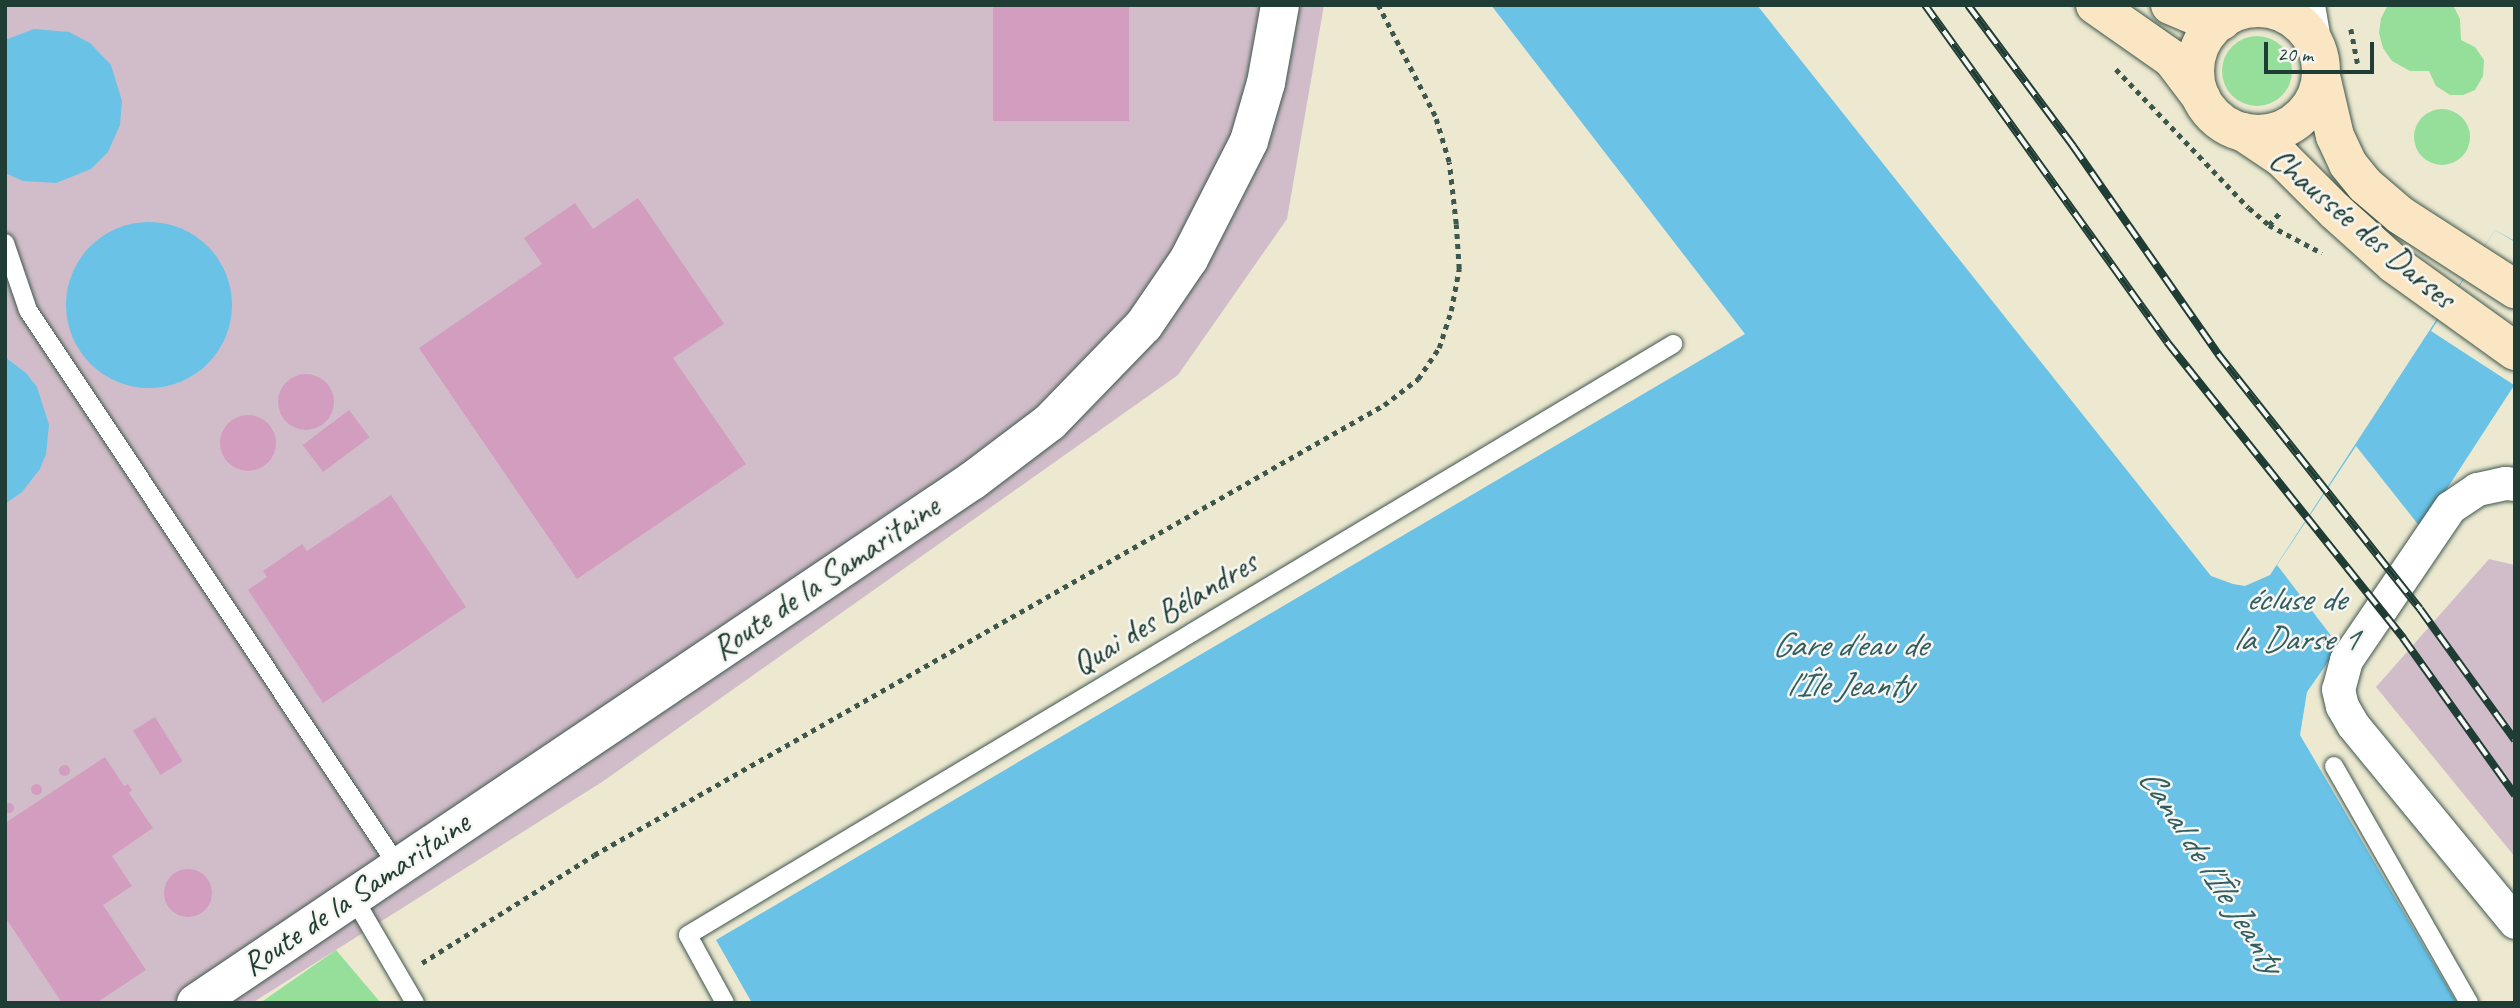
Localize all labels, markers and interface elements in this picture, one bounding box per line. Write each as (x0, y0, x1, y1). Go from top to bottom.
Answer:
scale bar (2268, 28, 2378, 72)
text: 20 m (2277, 41, 2313, 67)
street label: Chaussée des Darses (2261, 140, 2463, 318)
street label: Route de la Samaritaine (704, 487, 948, 669)
street label: Quai des Bélandres (1065, 543, 1265, 685)
water label: écluse de la Darse 1 (2232, 578, 2358, 660)
water label: Gare d'eau de l'Île Jeanty (1772, 624, 1926, 706)
water label: Canal de l'Île Jeanty (2130, 760, 2292, 980)
street label: Route de la Samaritaine (234, 803, 478, 985)

